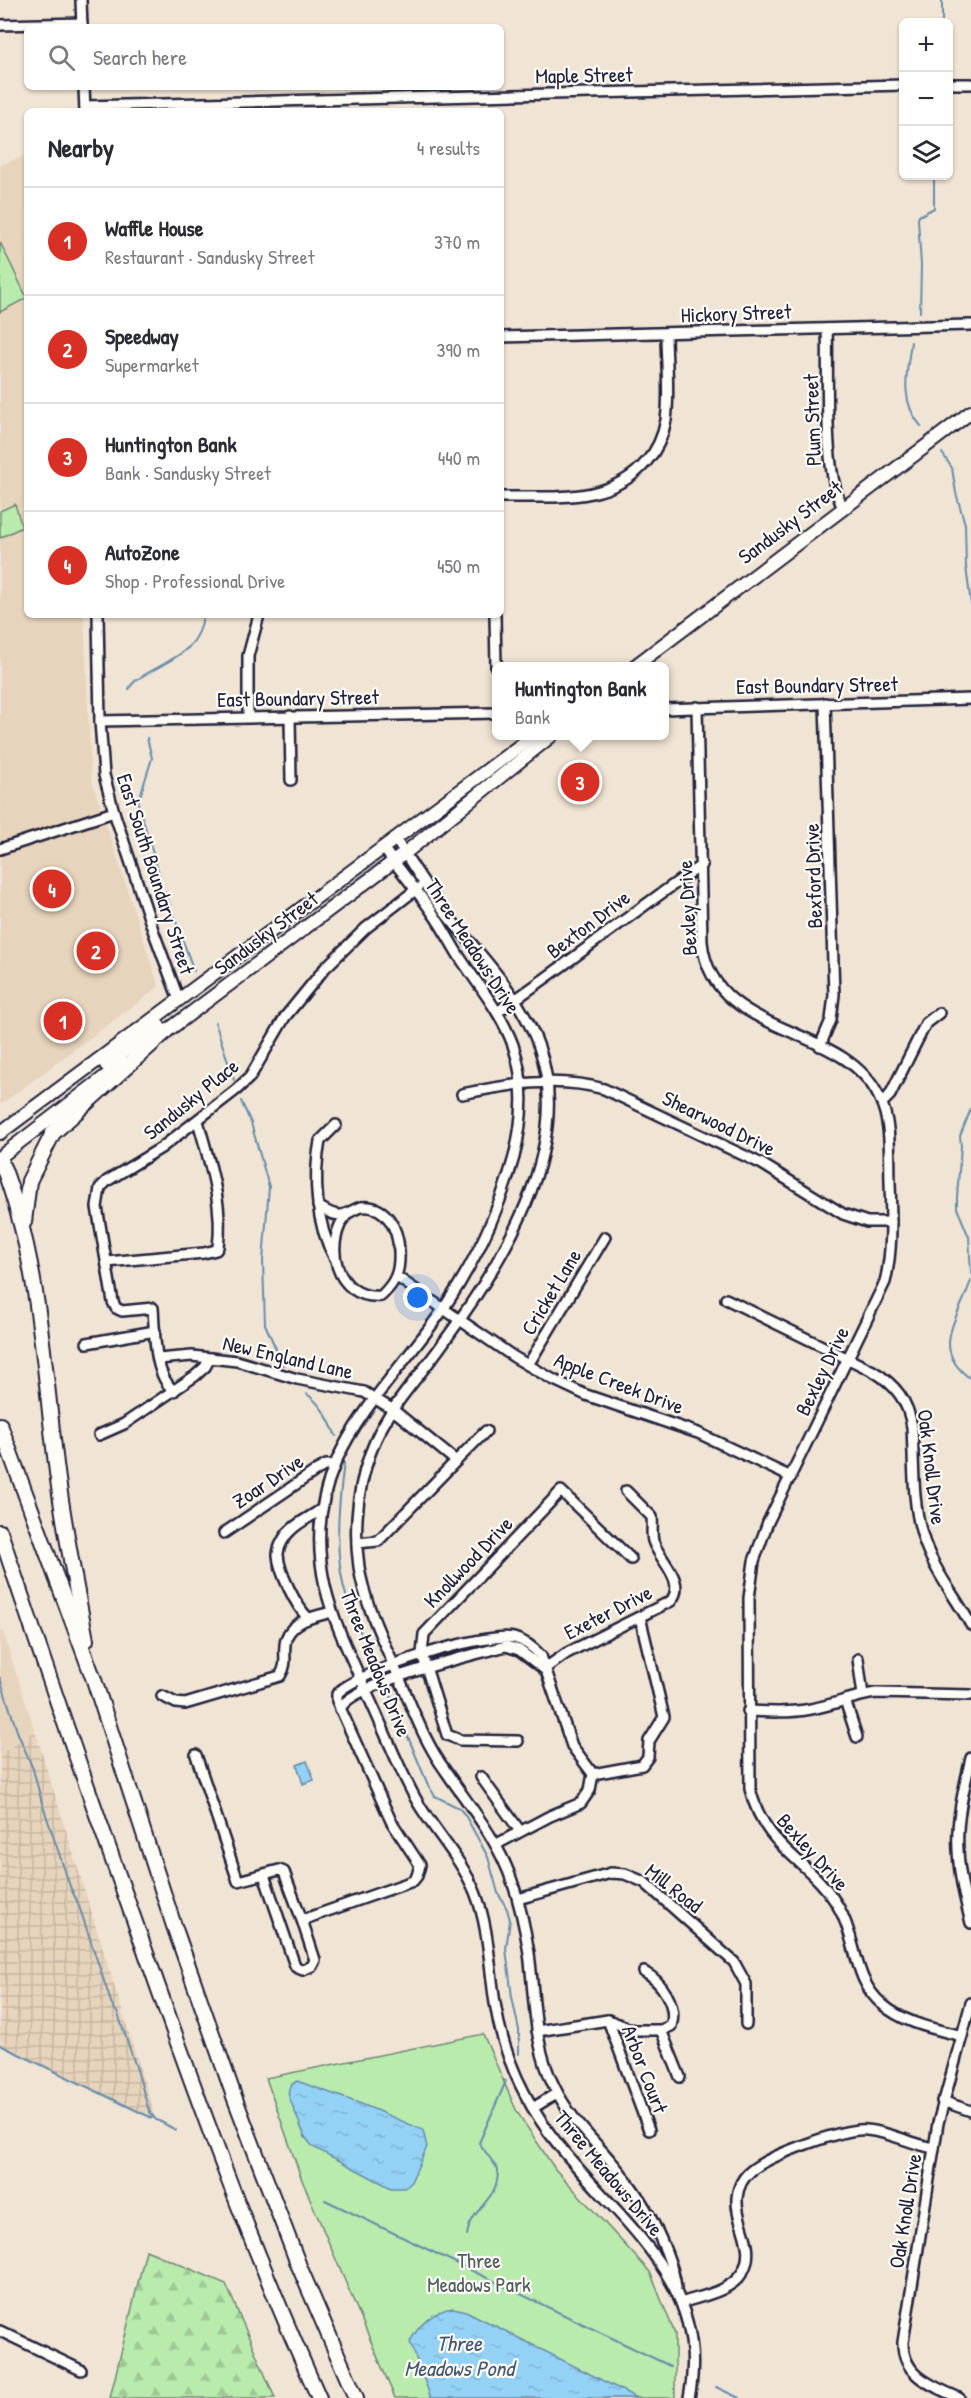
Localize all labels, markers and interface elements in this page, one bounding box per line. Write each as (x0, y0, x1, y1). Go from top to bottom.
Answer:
map controls (899, 18, 953, 180)
button: + (899, 18, 953, 72)
search box (24, 24, 504, 90)
icon: search (45, 41, 78, 74)
text: Search here (93, 42, 187, 72)
street label: Maple Street (535, 60, 634, 90)
button: − (899, 72, 953, 126)
button: layers (899, 126, 953, 180)
text: Nearby (48, 130, 114, 165)
text: 4 results (417, 134, 480, 161)
text: Waffle House (105, 213, 204, 243)
text: 1 (64, 228, 71, 255)
text: 370 m (434, 228, 480, 255)
text: Restaurant · Sandusky Street (105, 243, 315, 270)
street label: Hickory Street (680, 297, 793, 329)
text: Speedway (105, 321, 179, 351)
text: 2 (63, 336, 72, 363)
text: 390 m (437, 336, 480, 363)
text: Supermarket (105, 351, 199, 378)
street label: Plum Street (796, 373, 828, 467)
text: Huntington Bank (105, 429, 237, 459)
text: 3 (63, 444, 72, 471)
text: 440 m (438, 444, 480, 471)
text: Bank · Sandusky Street (105, 459, 271, 486)
street label: Sandusky Street (732, 473, 849, 571)
text: AutoZone (105, 537, 180, 567)
text: 4 (64, 552, 71, 579)
text: 450 m (437, 552, 480, 579)
text: Shop · Professional Drive (105, 567, 285, 594)
popup (492, 662, 669, 740)
street label: East Boundary Street (736, 669, 899, 701)
text: Huntington Bank (515, 673, 646, 703)
street label: East Boundary Street (217, 682, 380, 714)
text: Bank (515, 703, 550, 730)
pin: 3 (560, 760, 600, 804)
street label: East South Boundary Street (110, 770, 202, 979)
street label: Bexford Drive (797, 823, 829, 929)
street label: Bexley Drive (670, 860, 704, 956)
pin: 4 (32, 866, 72, 912)
street label: Three Meadows Drive (418, 873, 528, 1019)
street label: Bexton Drive (540, 883, 636, 965)
street label: Sandusky Street (208, 884, 325, 982)
pin: 2 (76, 928, 116, 974)
pin: 1 (44, 998, 82, 1044)
street label: Sandusky Place (137, 1052, 245, 1146)
street label: Shearwood Drive (658, 1083, 780, 1163)
street label: Cricket Lane (514, 1244, 588, 1340)
your location (403, 1283, 432, 1312)
street label: Bexley Drive (788, 1322, 856, 1420)
street label: New England Lane (220, 1328, 356, 1386)
street label: Apple Creek Drive (550, 1345, 688, 1421)
street label: Oak Knoll Drive (911, 1408, 953, 1526)
street label: Zoar Drive (227, 1447, 309, 1515)
street label: Knollwood Drive (417, 1510, 519, 1614)
street label: Exeter Drive (559, 1577, 657, 1647)
street label: Three Meadows Drive (333, 1585, 419, 1741)
street label: Bexley Drive (770, 1807, 856, 1897)
street label: Mill Road (639, 1856, 709, 1920)
street label: Arbor Court (615, 2021, 675, 2118)
street label: Three Meadows Drive (548, 2104, 670, 2242)
street label: Oak Knoll Drive (882, 2152, 928, 2270)
park label: Three Meadows Park (427, 2246, 531, 2299)
water label: Three Meadows Pond (404, 2328, 517, 2383)

